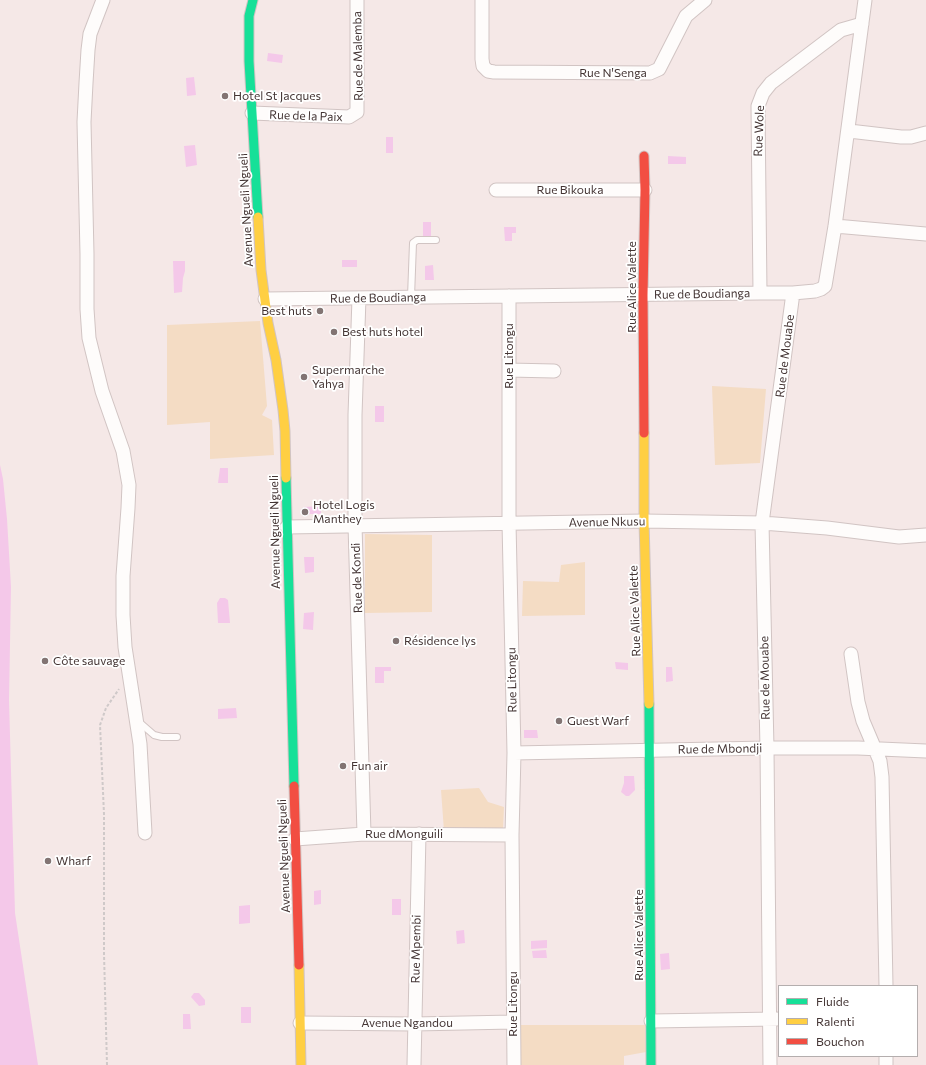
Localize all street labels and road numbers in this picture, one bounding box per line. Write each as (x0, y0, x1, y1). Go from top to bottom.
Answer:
street label: Rue de Malemba (350, 11, 366, 101)
street label: Rue N'Senga (579, 66, 647, 80)
street label: Rue Wole (751, 105, 767, 157)
street label: Rue de la Paix (269, 108, 343, 124)
street label: Avenue Ngueli Ngueli (236, 153, 256, 267)
street label: Rue Bikouka (536, 183, 604, 197)
street label: Rue Alice Valette (625, 241, 639, 333)
street label: Rue de Boudianga (654, 286, 750, 302)
street label: Rue de Boudianga (330, 290, 426, 306)
street label: Rue de Mouabe (773, 313, 797, 399)
street label: Rue Litongu (502, 323, 516, 389)
street label: Avenue Ngueli Ngueli (267, 475, 283, 589)
street label: Avenue Nkusu (569, 514, 645, 530)
street label: Rue de Kondi (349, 542, 365, 614)
street label: Rue Alice Valette (626, 565, 644, 657)
street label: Rue de Mouabe (757, 636, 773, 720)
street label: Rue Litongu (504, 647, 520, 713)
street label: Rue de Mbondji (678, 741, 762, 757)
street label: Avenue Ngueli Ngueli (275, 799, 293, 913)
street label: Rue dMonguili (365, 827, 443, 841)
street label: Rue Alice Valette (632, 889, 646, 981)
street label: Rue Mpembi (408, 914, 424, 984)
street label: Rue Litongu (506, 971, 520, 1037)
street label: Avenue Ngandou (361, 1016, 453, 1030)

